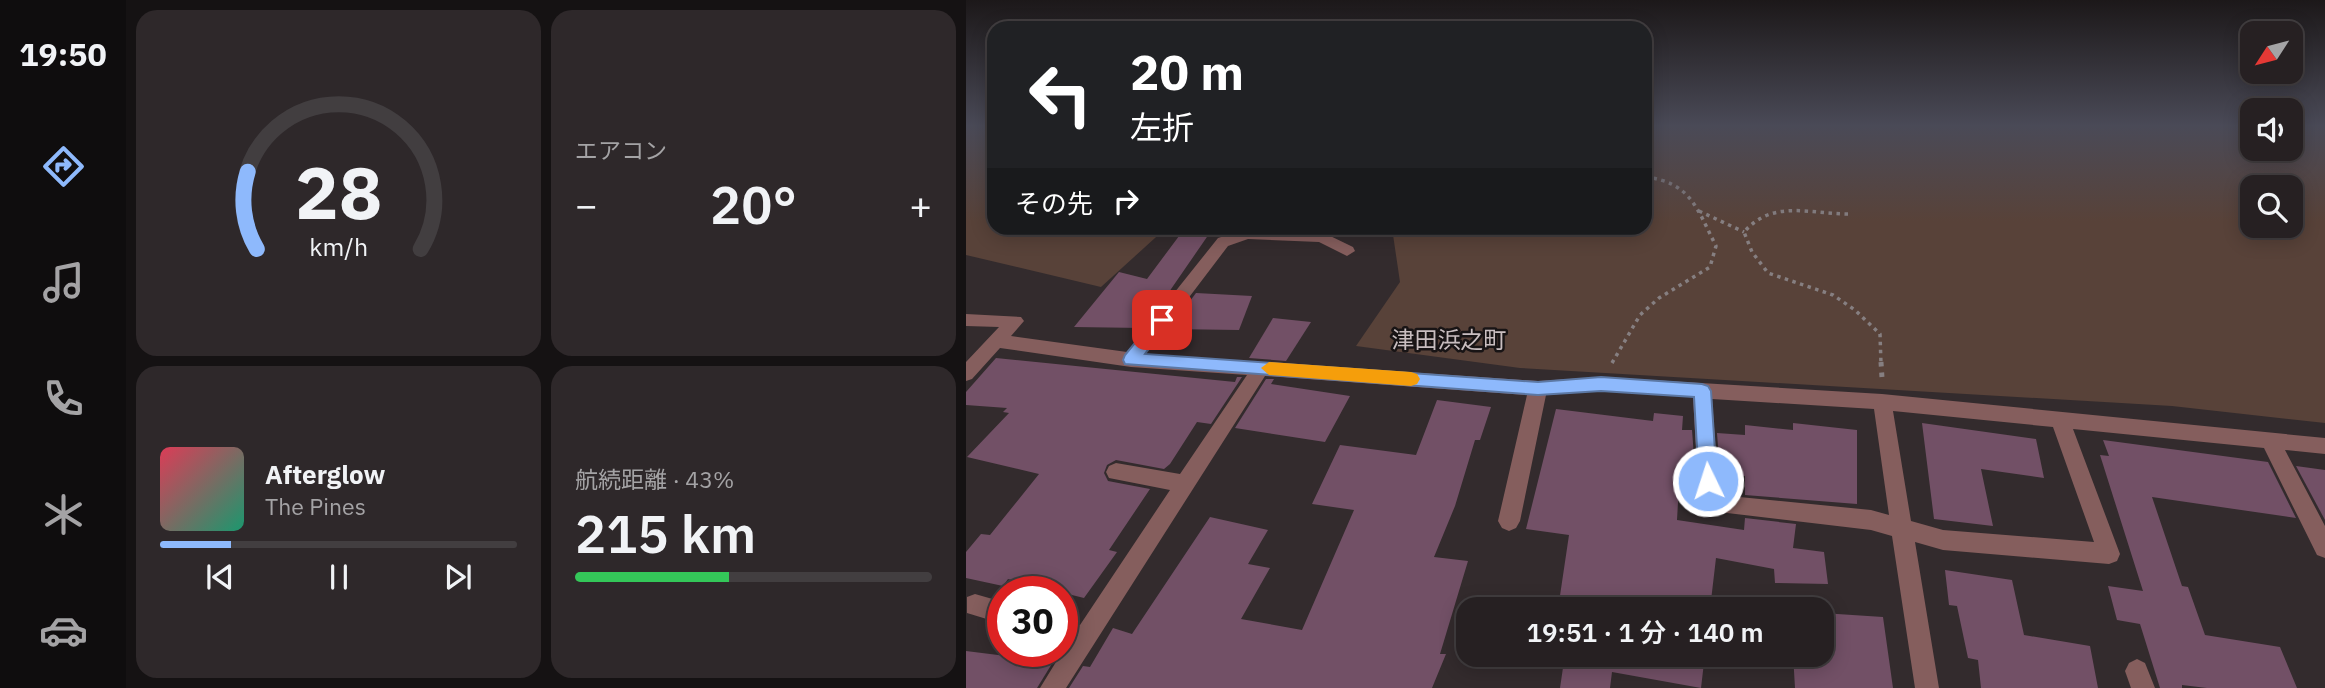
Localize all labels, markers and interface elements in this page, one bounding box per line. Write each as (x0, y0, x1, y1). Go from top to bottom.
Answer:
north arrow (2240, 21, 2303, 84)
map controls (2240, 21, 2303, 238)
text: 19:50 (19, 33, 107, 75)
text: 20 m (1130, 40, 1244, 103)
icon: left (1015, 49, 1106, 140)
button: sound (2240, 98, 2303, 161)
text: 左折 (1130, 106, 1194, 148)
text: エアコン (575, 135, 667, 165)
icon: directions (39, 142, 88, 191)
text: 28 (295, 144, 382, 239)
text: 20° (710, 171, 797, 238)
button: search (2240, 175, 2303, 238)
text: − (575, 180, 598, 229)
text: + (909, 180, 932, 229)
icon: right (1107, 182, 1145, 220)
text: その先 (1015, 186, 1093, 220)
text: km/h (309, 230, 368, 263)
icon: music (39, 258, 88, 307)
pin (1132, 290, 1192, 350)
icon: arrive (1143, 301, 1181, 339)
district label: 津田浜之町 (1392, 324, 1507, 354)
icon: phone (39, 374, 88, 423)
position arrow (1671, 444, 1745, 518)
text: Afterglow (265, 457, 385, 491)
text: 航続距離 · 43% (575, 464, 734, 494)
icon: climate (39, 490, 88, 539)
text: The Pines (265, 491, 366, 521)
text: 215 km (575, 500, 756, 567)
icon: previous (201, 558, 239, 596)
icon: pause (320, 558, 358, 596)
icon: next (439, 558, 477, 596)
speed limit sign: 30 (987, 576, 1078, 667)
icon: car (39, 606, 88, 655)
text: 19:51 · 1 分 · 140 m (1526, 615, 1764, 649)

